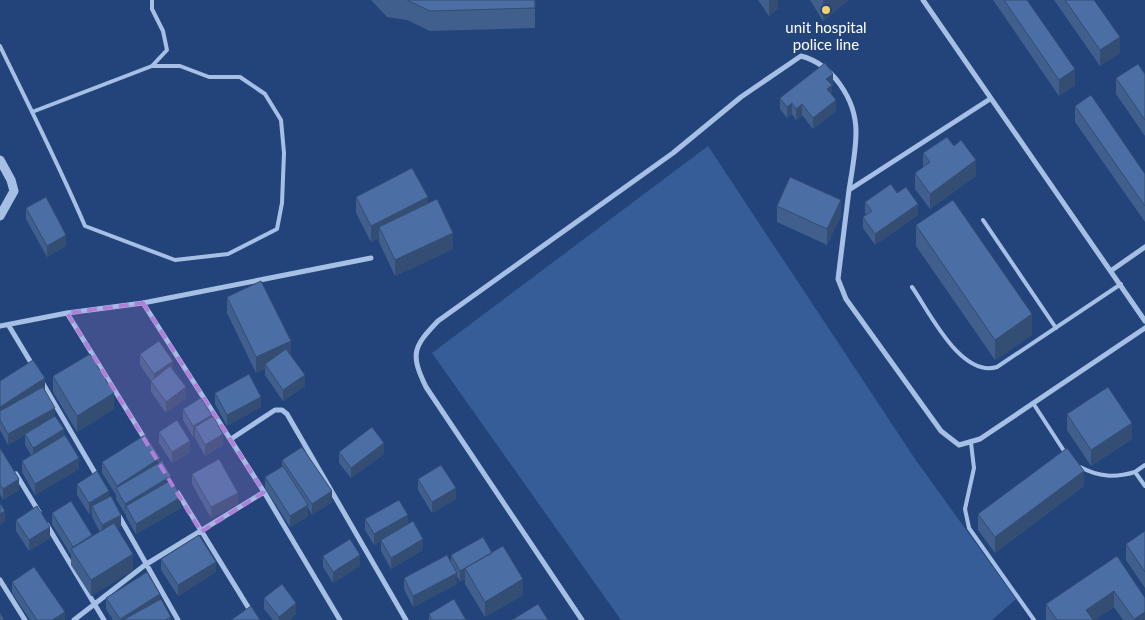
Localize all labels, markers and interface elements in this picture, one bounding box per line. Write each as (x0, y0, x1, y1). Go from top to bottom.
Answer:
marker: unit hospital police line (820, 4, 832, 16)
place label: unit hospital police line (785, 18, 867, 53)

